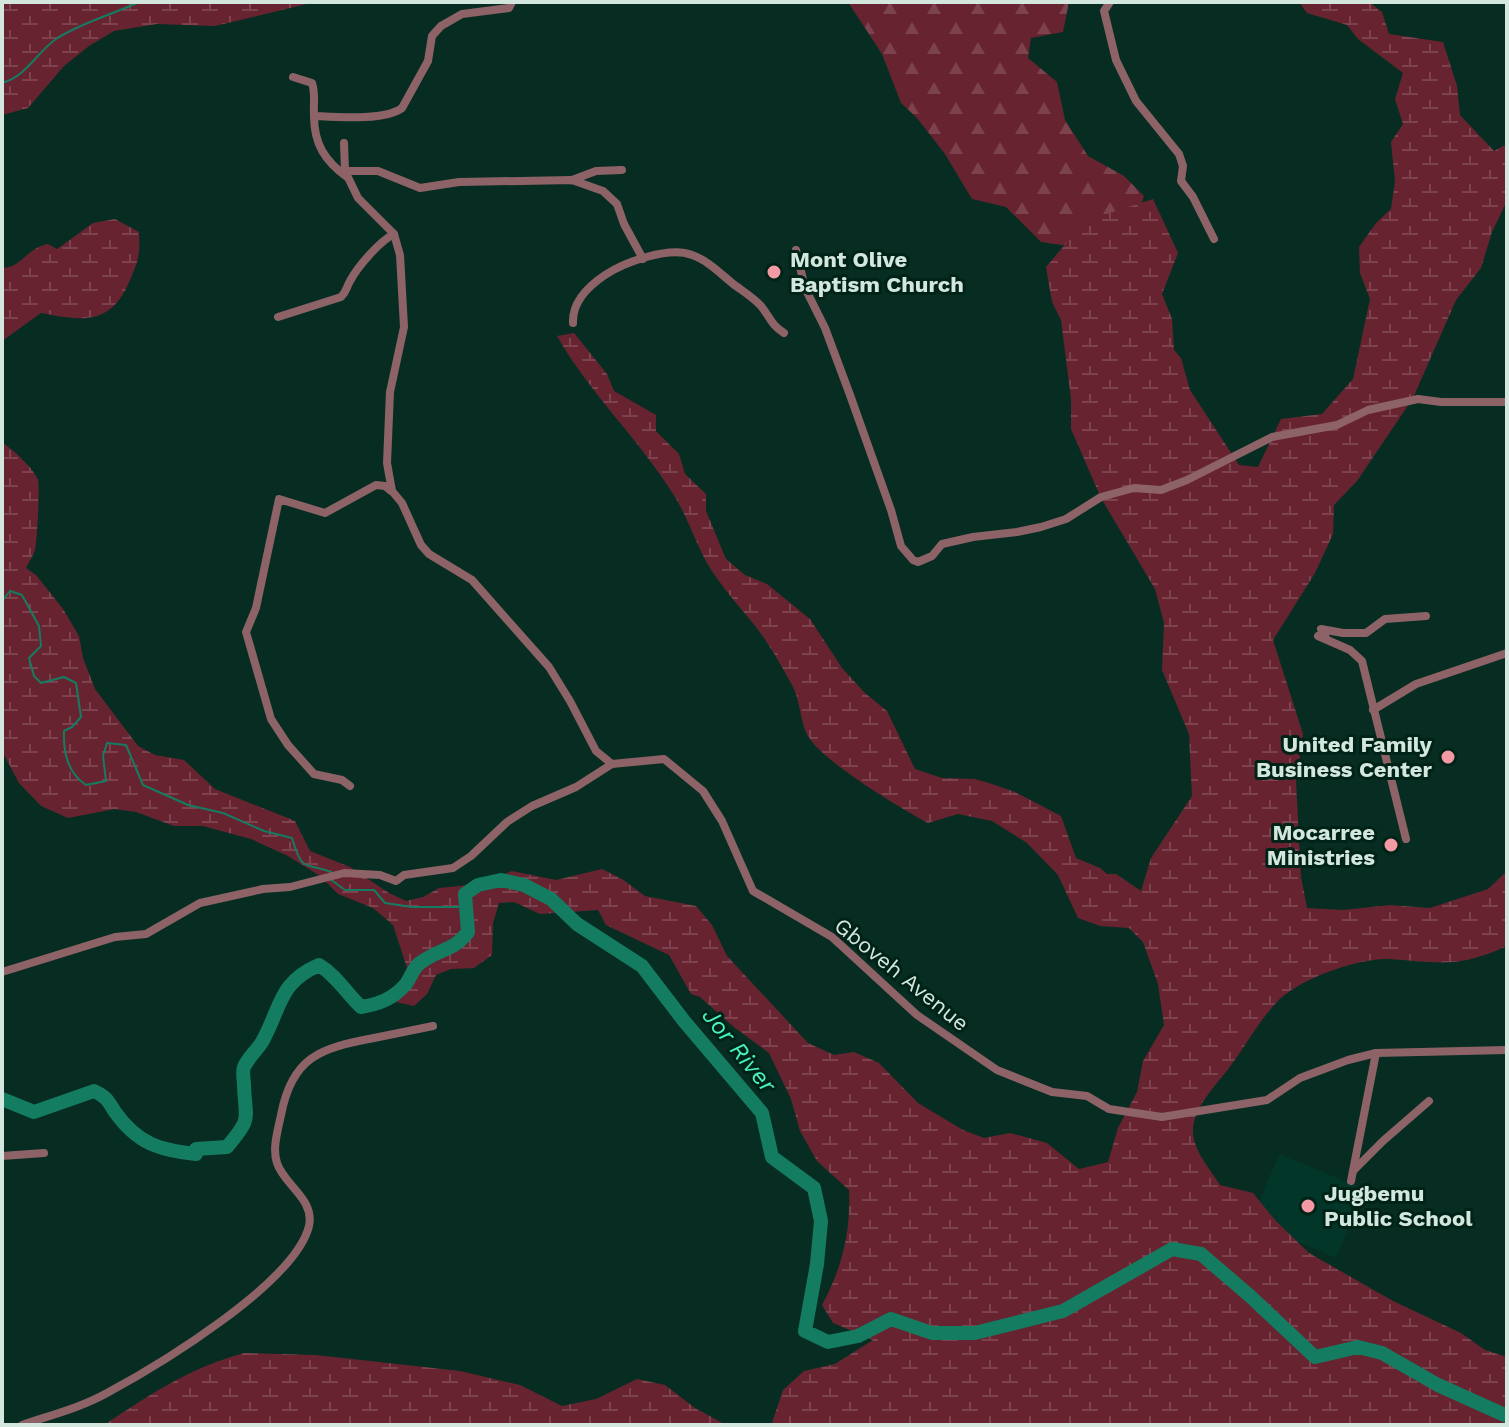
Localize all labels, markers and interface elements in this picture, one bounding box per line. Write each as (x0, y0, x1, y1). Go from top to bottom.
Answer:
place label: Mont Olive Baptism Church (790, 247, 964, 297)
marker: Mont Olive Baptism Church (765, 263, 783, 281)
place label: United Family Business Center (1256, 732, 1433, 782)
marker: United Family Business Center (1439, 748, 1457, 766)
place label: Mocarree Ministries (1267, 820, 1375, 870)
marker: Mocarree Ministries (1382, 836, 1400, 854)
street label: Gboveh Avenue (830, 913, 974, 1036)
water label: Jor River (696, 1002, 783, 1099)
place label: Jugbemu Public School (1324, 1181, 1473, 1231)
marker: Jugbemu Public School (1299, 1197, 1317, 1215)

